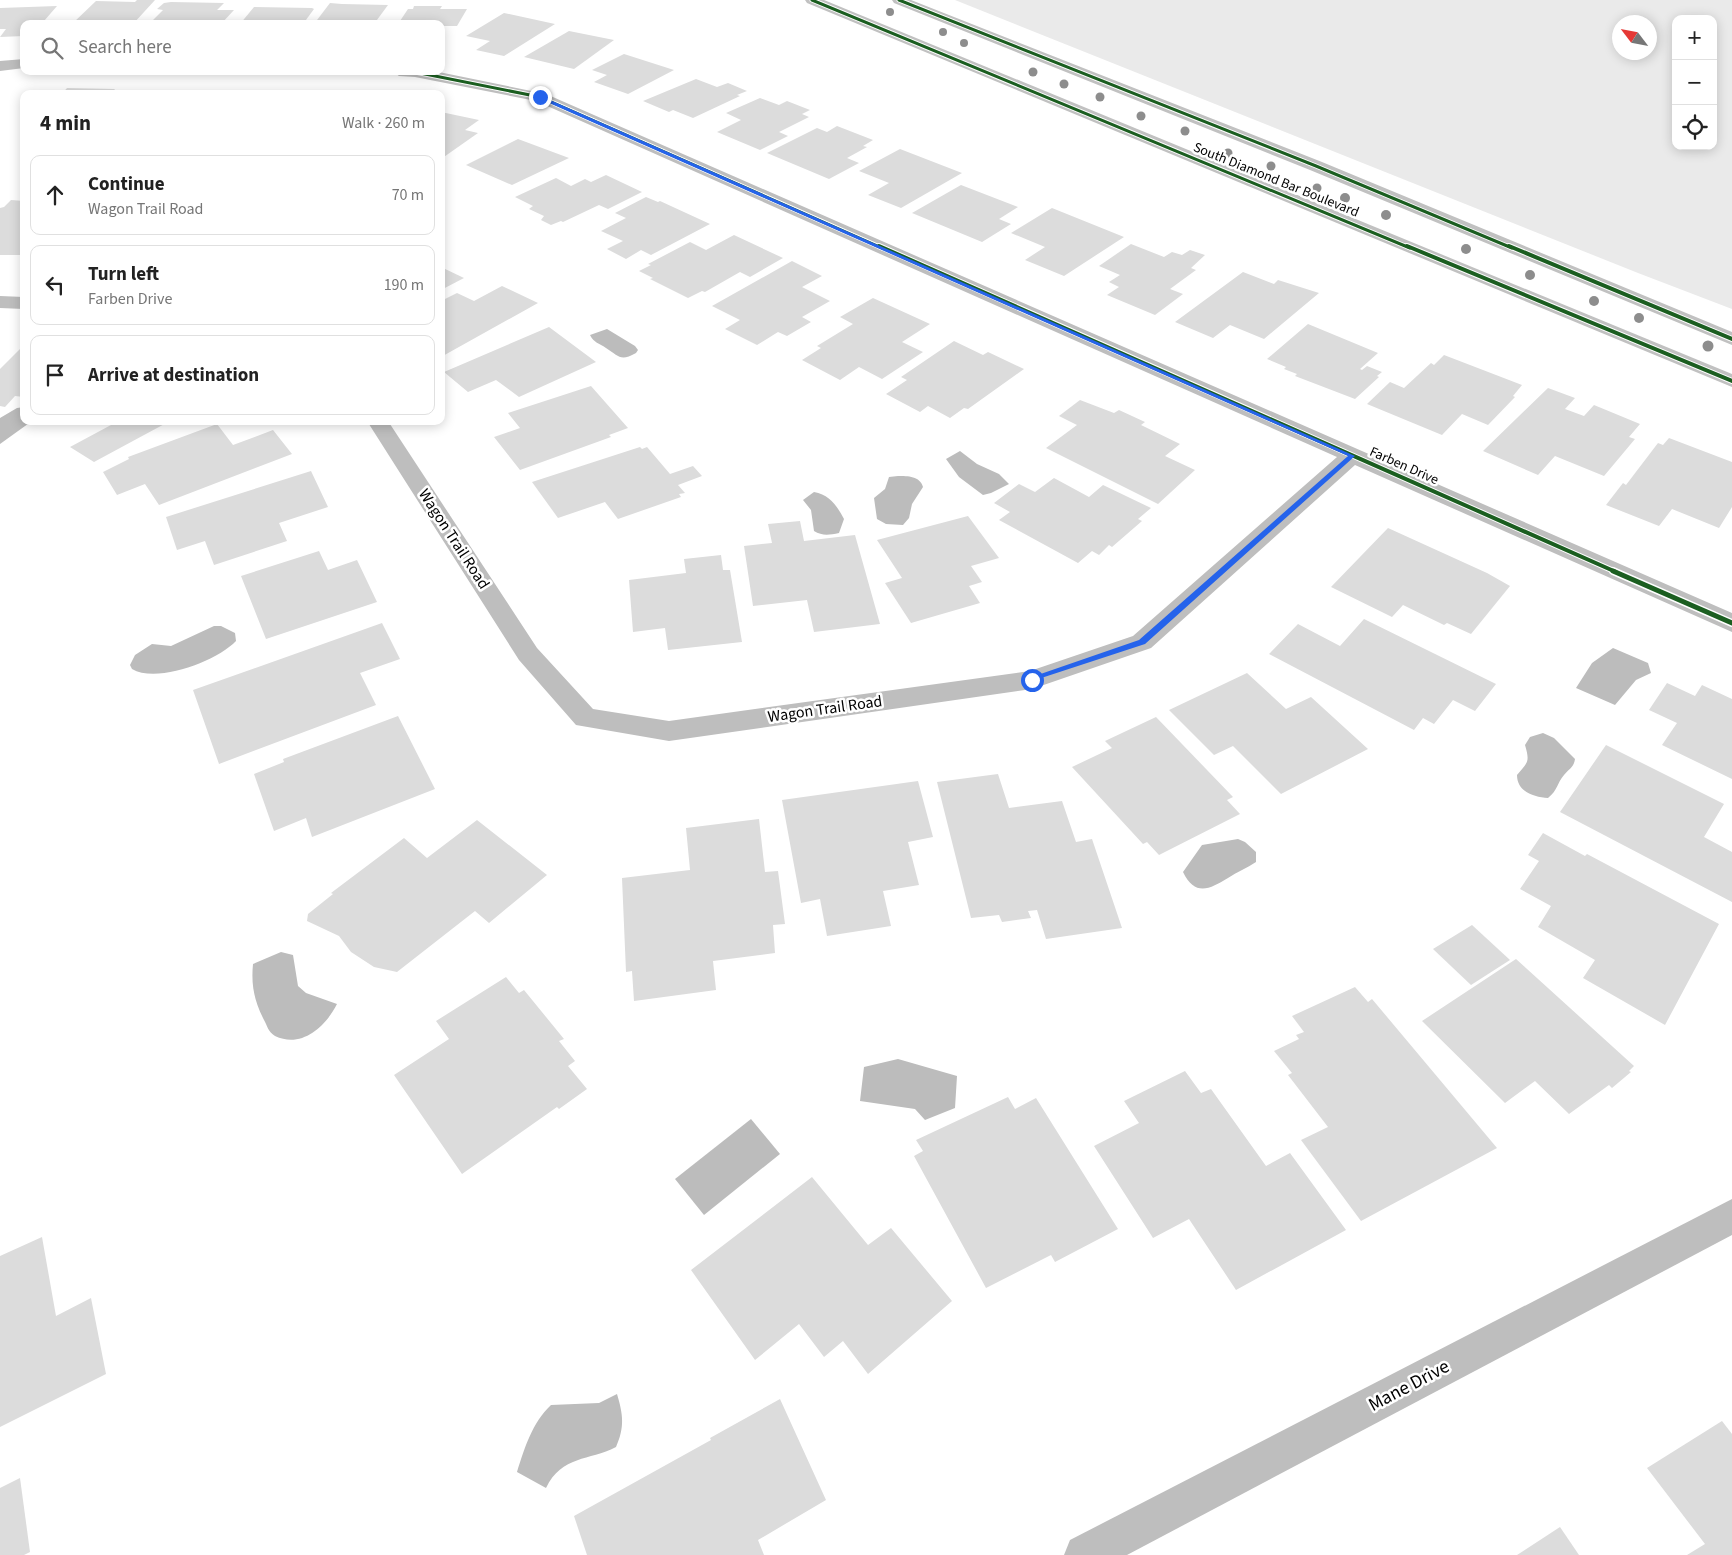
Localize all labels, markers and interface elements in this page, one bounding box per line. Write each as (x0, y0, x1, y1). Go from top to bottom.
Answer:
north arrow (1612, 15, 1657, 60)
map controls (1672, 15, 1717, 150)
button: + (1672, 15, 1717, 60)
search box (20, 20, 445, 75)
icon: search (38, 34, 66, 62)
text: Search here (78, 34, 172, 61)
button: − (1672, 60, 1717, 105)
route end (529, 86, 552, 109)
button: locate (1672, 105, 1717, 150)
text: 4 min (40, 108, 91, 138)
text: Walk · 260 m (342, 112, 425, 134)
street label: South Diamond Bar Boulevard (1190, 138, 1362, 222)
text: Continue (88, 171, 165, 198)
icon: ahead (41, 181, 69, 209)
text: 70 m (392, 184, 424, 206)
text: Wagon Trail Road (88, 198, 203, 220)
text: Turn left (88, 261, 159, 288)
icon: left (41, 271, 69, 299)
text: 190 m (384, 274, 424, 296)
text: Farben Drive (88, 288, 172, 310)
icon: arrive (41, 361, 69, 389)
text: Arrive at destination (88, 362, 259, 389)
street label: Farben Drive (1366, 442, 1442, 490)
street label: Wagon Trail Road (413, 485, 495, 593)
route start (1021, 669, 1044, 692)
street label: Wagon Trail Road (766, 690, 884, 728)
street label: Mane Drive (1364, 1353, 1454, 1419)

